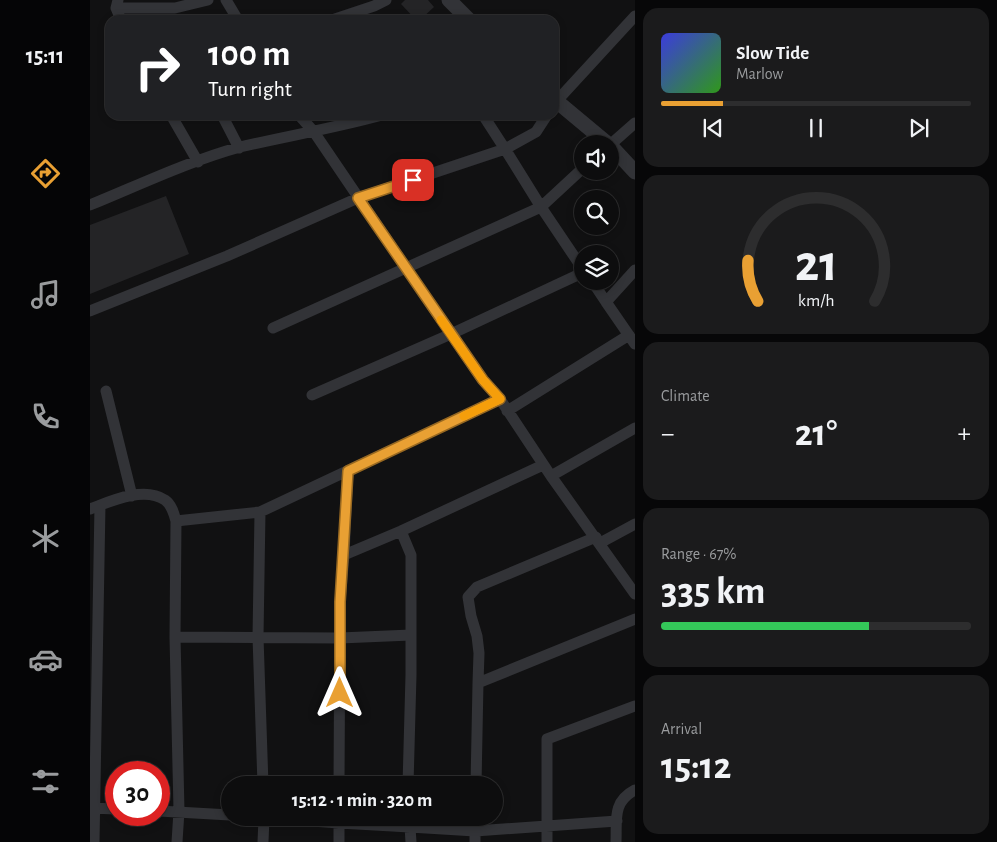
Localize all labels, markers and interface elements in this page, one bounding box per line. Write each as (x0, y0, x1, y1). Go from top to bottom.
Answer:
icon: right (125, 35, 190, 100)
text: 100 m (208, 37, 291, 72)
text: Slow Tide (736, 44, 809, 63)
text: 15:11 (26, 45, 64, 67)
text: Marlow (736, 66, 783, 82)
text: Turn right (208, 78, 292, 100)
icon: previous (699, 114, 727, 142)
icon: pause (802, 114, 830, 142)
icon: next (905, 114, 933, 142)
map controls (574, 135, 619, 290)
button: sound (574, 135, 619, 180)
icon: directions (28, 156, 63, 191)
pin (392, 159, 434, 201)
icon: arrive (399, 166, 427, 194)
button: search (574, 190, 619, 235)
text: 21 (794, 238, 838, 290)
button: layers (574, 245, 619, 290)
icon: music (28, 277, 63, 312)
text: km/h (798, 292, 834, 310)
text: Climate (661, 388, 710, 404)
icon: phone (28, 399, 63, 434)
text: 21° (795, 415, 837, 453)
text: − (661, 420, 674, 448)
text: + (958, 420, 971, 448)
icon: climate (28, 521, 63, 556)
text: Range · 67% (661, 546, 737, 562)
text: 335 km (661, 573, 765, 611)
icon: car (28, 642, 63, 677)
position arrow (313, 666, 365, 718)
text: Arrival (661, 721, 702, 737)
text: 15:12 (661, 748, 731, 786)
speed limit sign: 30 (105, 761, 170, 826)
icon: filters (28, 764, 63, 799)
text: 15:12 · 1 min · 320 m (292, 791, 432, 810)

